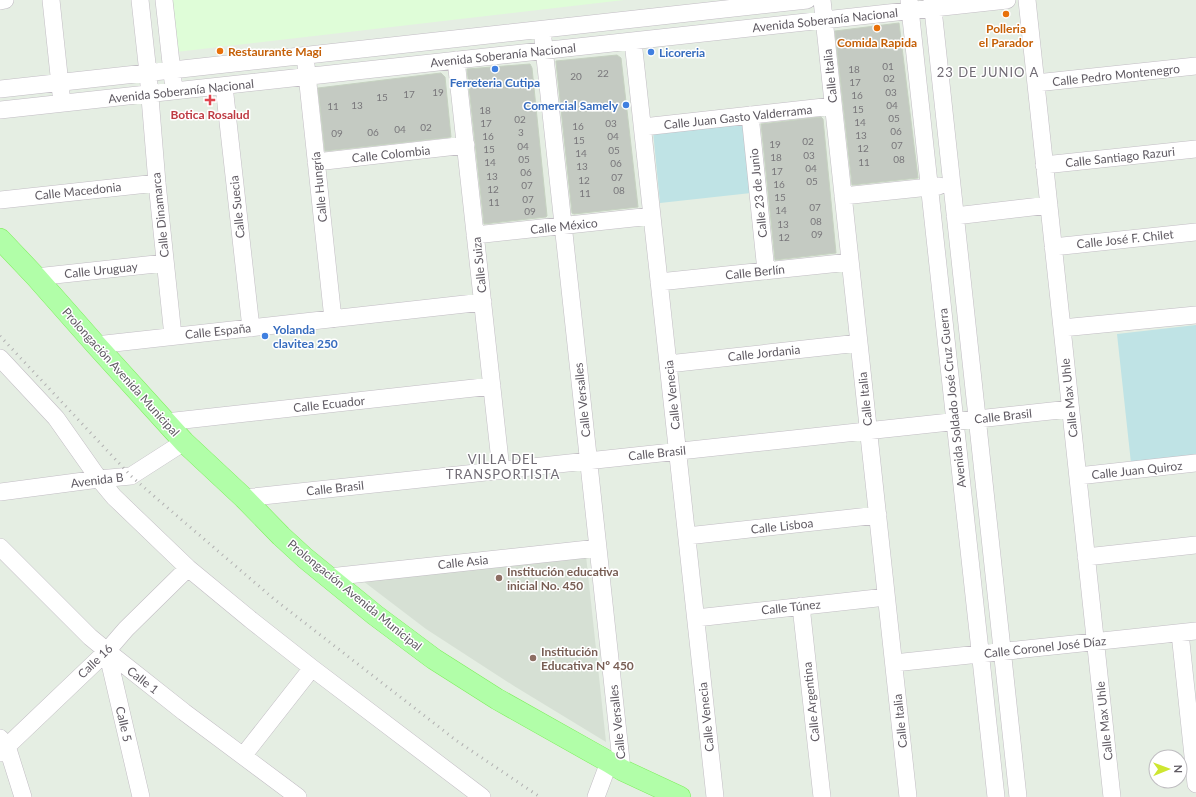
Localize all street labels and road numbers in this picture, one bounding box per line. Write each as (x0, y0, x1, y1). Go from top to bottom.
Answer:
street label: Avenida Soberanía Nacional (751, 5, 899, 35)
street label: Avenida Soberanía Nacional (429, 40, 577, 70)
street label: Calle Italia (820, 48, 840, 104)
street label: Calle Pedro Montenegro (1051, 61, 1181, 89)
street label: Avenida Soberanía Nacional (107, 76, 255, 106)
street label: Calle Juan Gasto Valderrama (663, 102, 813, 132)
street label: Calle Colombia (351, 142, 431, 166)
street label: Calle Santiago Razuri (1064, 144, 1176, 170)
street label: Calle 23 de Junio (746, 147, 770, 238)
street label: Calle Hungría (308, 151, 330, 223)
street label: Calle Dinamarca (148, 172, 172, 258)
street label: Calle Suecia (226, 175, 248, 239)
street label: Calle Macedonia (34, 179, 122, 203)
street label: Calle México (530, 215, 599, 237)
street label: Calle José F. Chilet (1076, 226, 1175, 252)
street label: Calle Suiza (469, 236, 489, 294)
street label: Calle Uruguay (64, 259, 139, 281)
street label: Calle Berlín (724, 261, 786, 283)
street label: Prolongación Avenida Municipal (59, 305, 183, 439)
street label: Avenida Soldado José Cruz Guerra (935, 307, 969, 489)
street label: Calle España (184, 320, 252, 342)
street label: Calle Jordania (727, 342, 801, 364)
street label: Calle Max Uhle (1057, 358, 1081, 438)
street label: Calle Venecia (661, 359, 683, 430)
street label: Calle Versalles (571, 362, 593, 438)
street label: Calle Italia (855, 371, 875, 427)
street label: Calle Ecuador (292, 393, 366, 415)
street label: Calle Brasil (973, 406, 1033, 426)
street label: Calle Brasil (627, 443, 687, 463)
street label: Calle Juan Quiroz (1091, 458, 1184, 482)
street label: Avenida B (70, 469, 124, 491)
street label: Calle Brasil (305, 478, 365, 498)
street label: Calle Lisboa (750, 515, 814, 537)
street label: Prolongación Avenida Municipal (285, 536, 425, 654)
street label: Calle Asia (437, 552, 489, 572)
street label: Calle Túnez (761, 596, 822, 618)
street label: Calle Coronel José Díaz (983, 633, 1107, 661)
street label: Calle 16 (74, 641, 116, 681)
street label: Calle Argentina (799, 661, 823, 743)
street label: Calle 1 (124, 663, 162, 697)
street label: Calle Venecia (695, 681, 717, 752)
street label: Calle Max Uhle (1092, 681, 1116, 761)
street label: Calle Versalles (606, 684, 628, 760)
street label: Calle Italia (890, 693, 910, 749)
street label: Calle 5 (113, 705, 135, 743)

